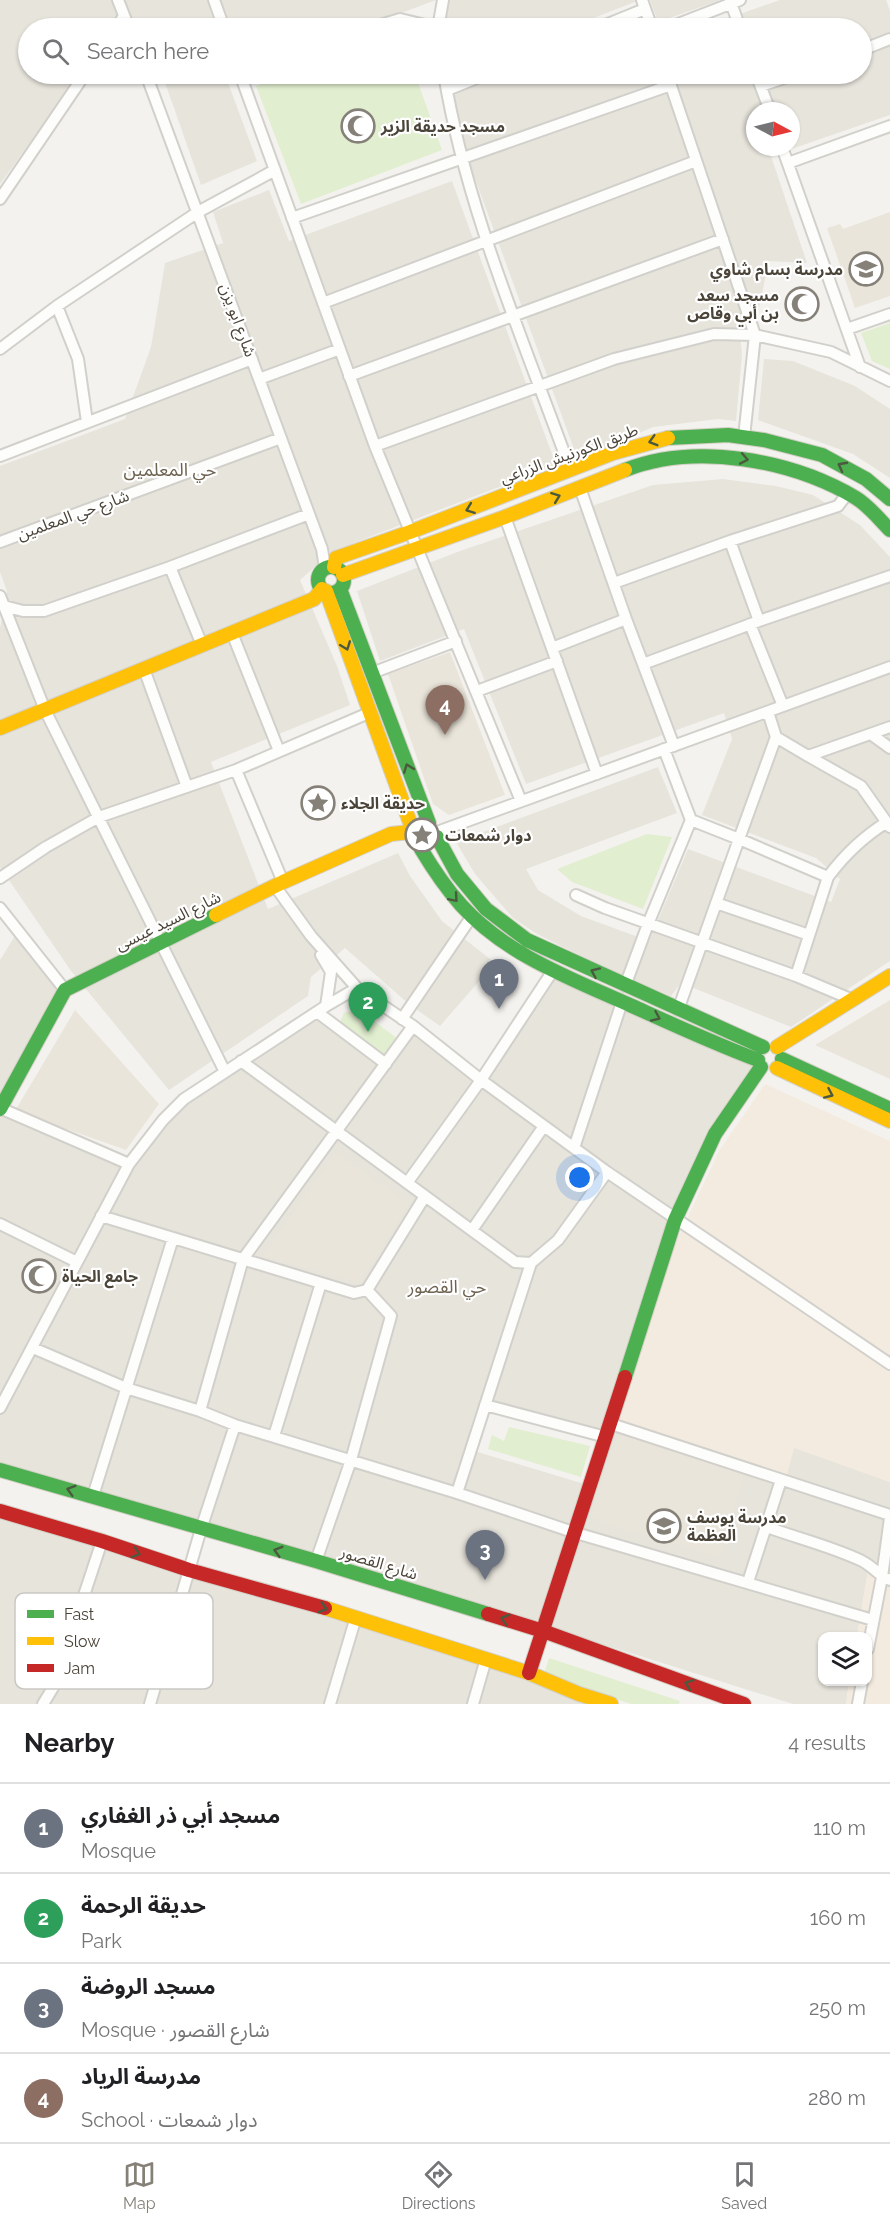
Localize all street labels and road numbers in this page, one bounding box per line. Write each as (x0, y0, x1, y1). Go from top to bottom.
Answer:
street label: شارع ابو يزن (213, 281, 260, 360)
street label: طريق الكورنيش الزراعي (497, 420, 642, 490)
street label: شارع حي المعلمين (14, 486, 133, 547)
street label: شارع السيد عيسى (112, 887, 225, 957)
street label: شارع القصور (336, 1542, 420, 1587)

